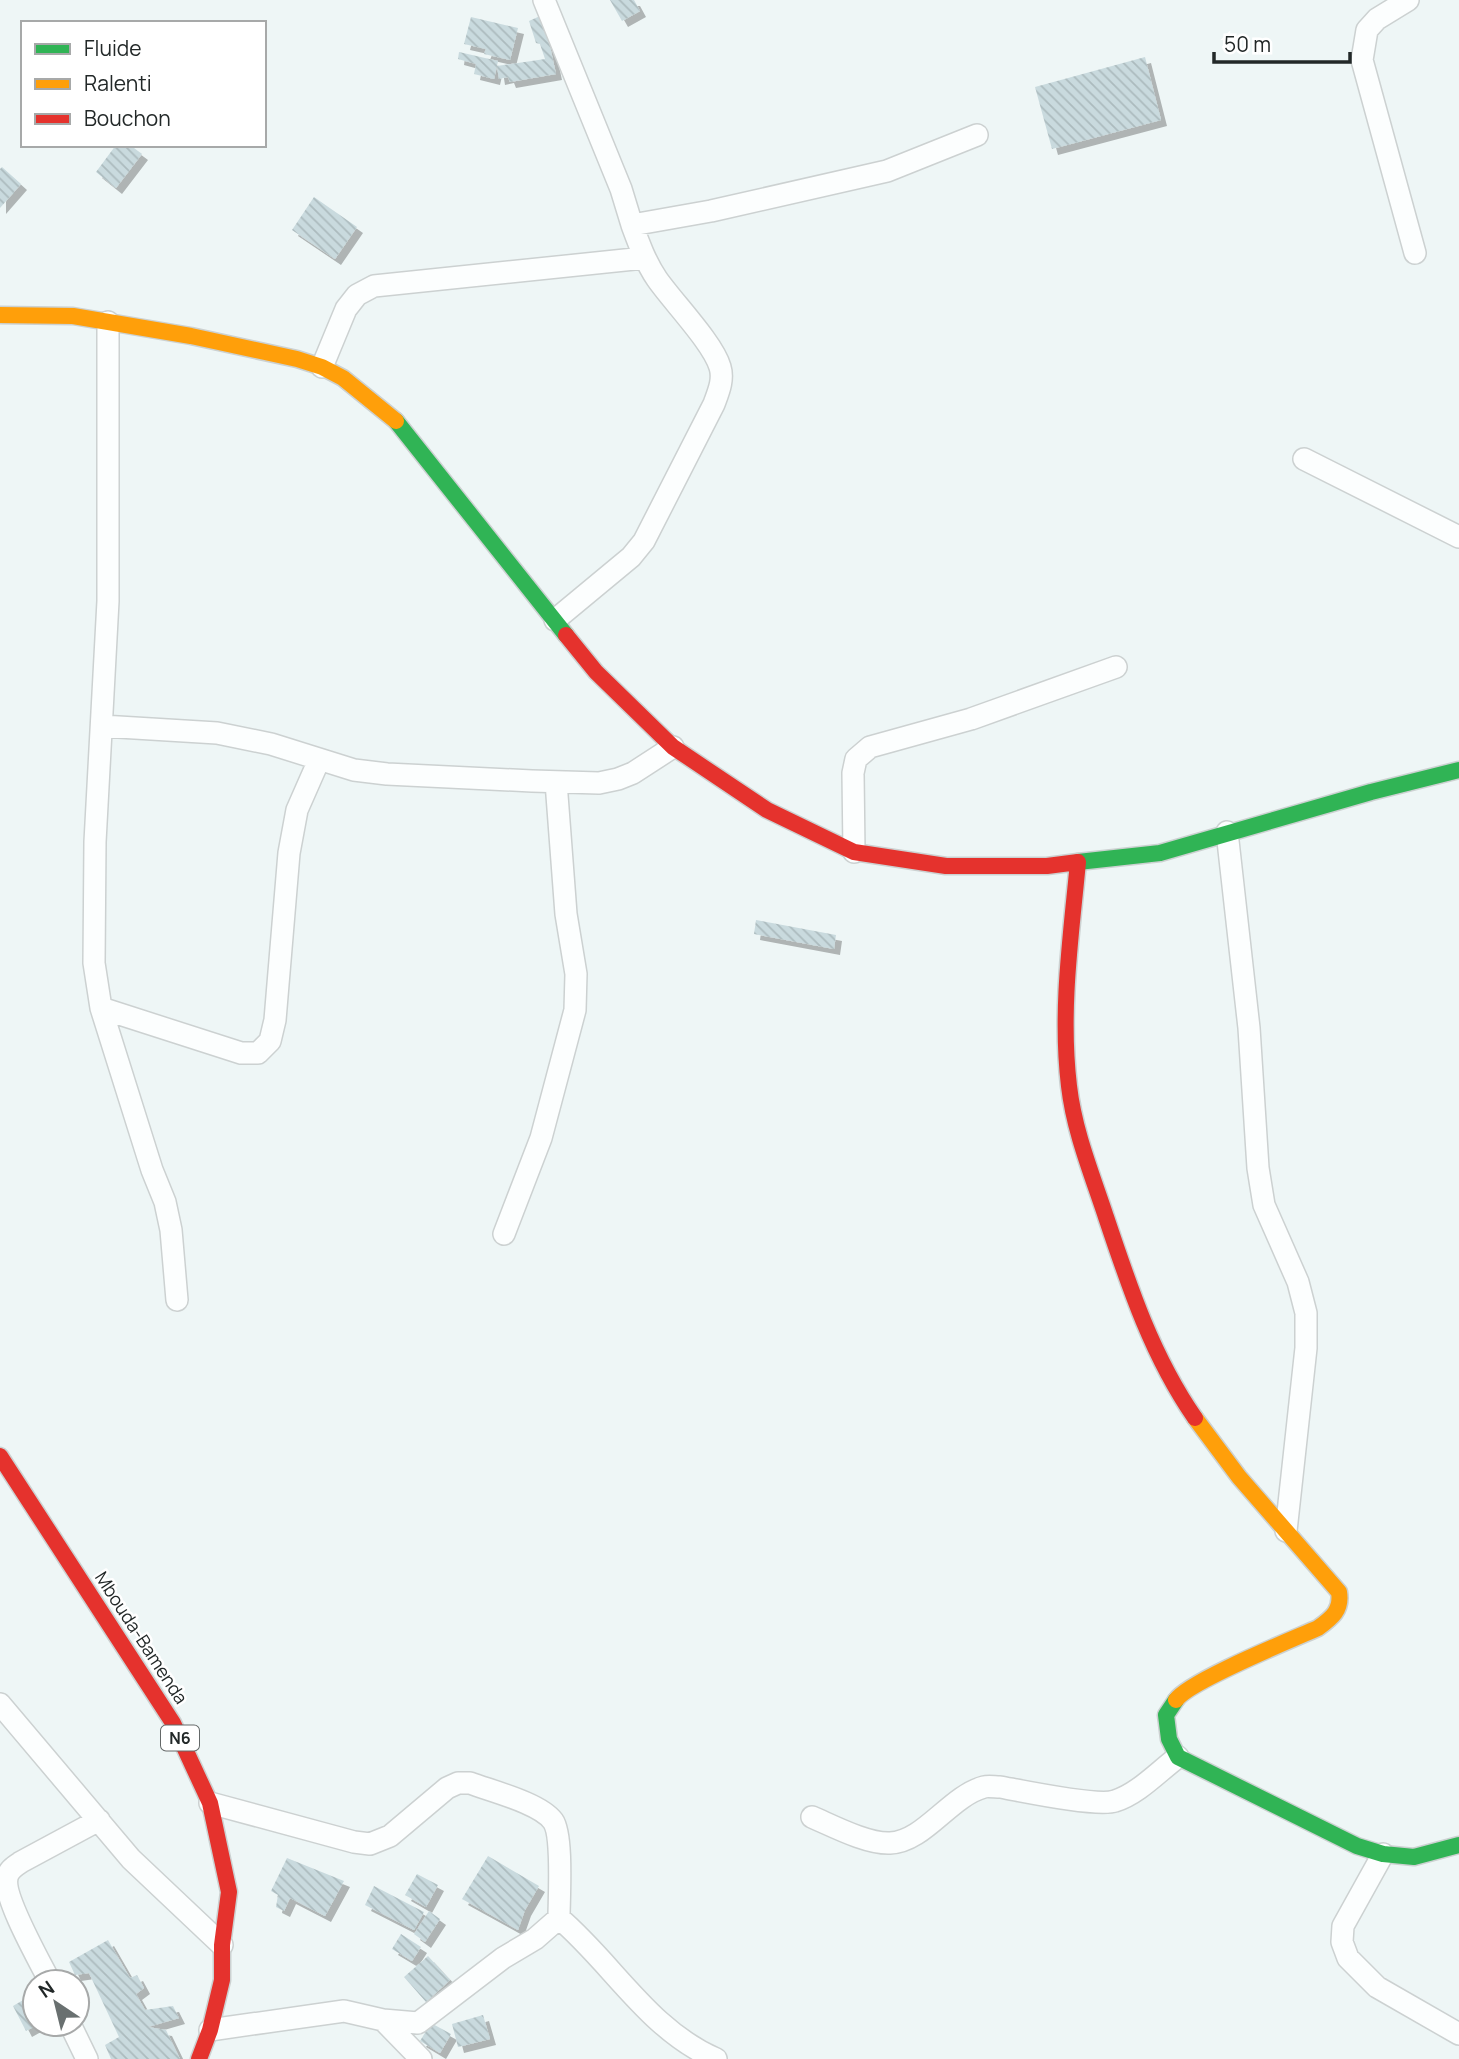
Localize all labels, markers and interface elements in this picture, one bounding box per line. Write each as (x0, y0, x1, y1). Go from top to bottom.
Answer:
legend (21, 21, 266, 147)
scale bar (1214, 21, 1350, 65)
text: 50 m (1224, 30, 1271, 58)
text: Fluide (84, 34, 142, 62)
text: Ralenti (84, 69, 152, 97)
text: Bouchon (84, 104, 171, 132)
street label: Mbouda-Bamenda (90, 1567, 194, 1708)
road number: N6 (161, 1726, 199, 1750)
north arrow (21, 1968, 91, 2038)
text: N (33, 1975, 59, 2004)

